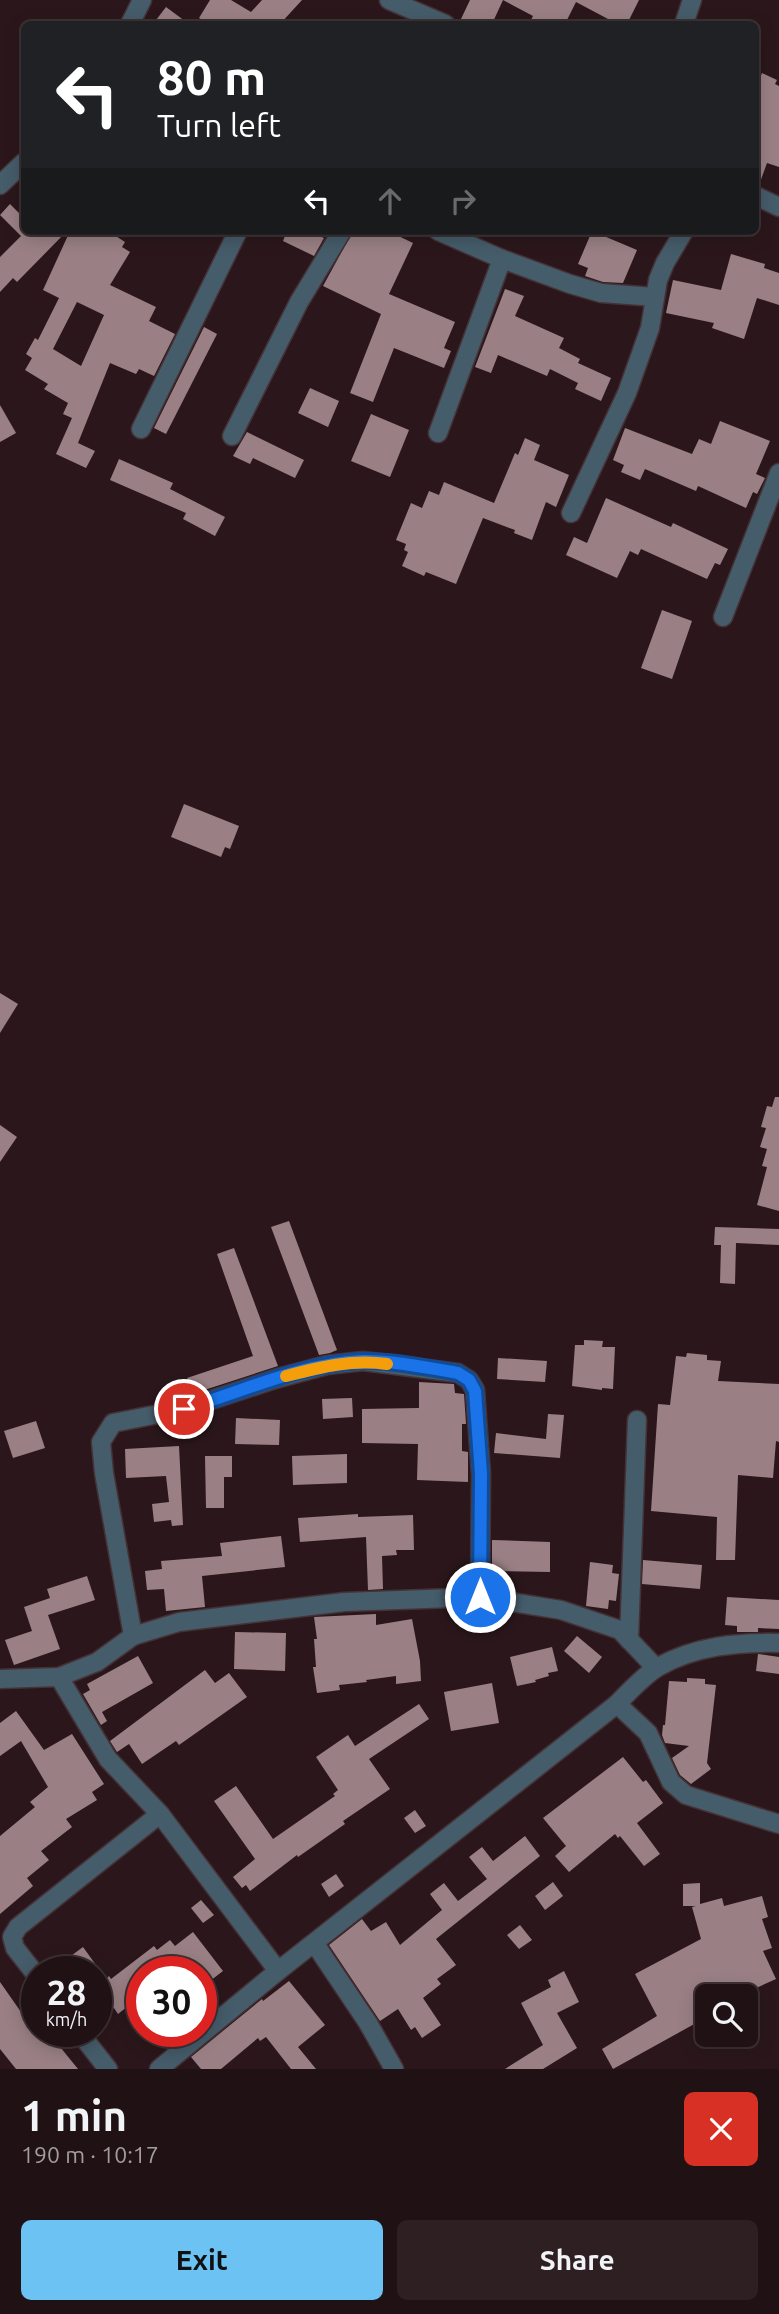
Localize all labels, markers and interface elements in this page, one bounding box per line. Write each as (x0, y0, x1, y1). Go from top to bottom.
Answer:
icon: left (42, 49, 133, 140)
text: 80 m (157, 49, 266, 104)
text: Turn left (157, 107, 281, 143)
icon: left (298, 182, 336, 220)
icon: ahead (371, 182, 409, 220)
icon: right (444, 182, 482, 220)
pin (154, 1379, 214, 1439)
icon: arrive (165, 1390, 203, 1428)
position arrow (443, 1560, 517, 1634)
speed limit sign: 30 (126, 1956, 217, 2047)
text: 28 (47, 1972, 86, 2012)
map controls (695, 1984, 758, 2047)
button: search (695, 1984, 758, 2047)
text: km/h (46, 2009, 87, 2029)
text: 1 min (21, 2092, 127, 2139)
button: close (684, 2092, 758, 2166)
text: 190 m · 10:17 (21, 2142, 159, 2167)
button: Exit (21, 2220, 383, 2300)
button: Share (397, 2220, 758, 2300)

